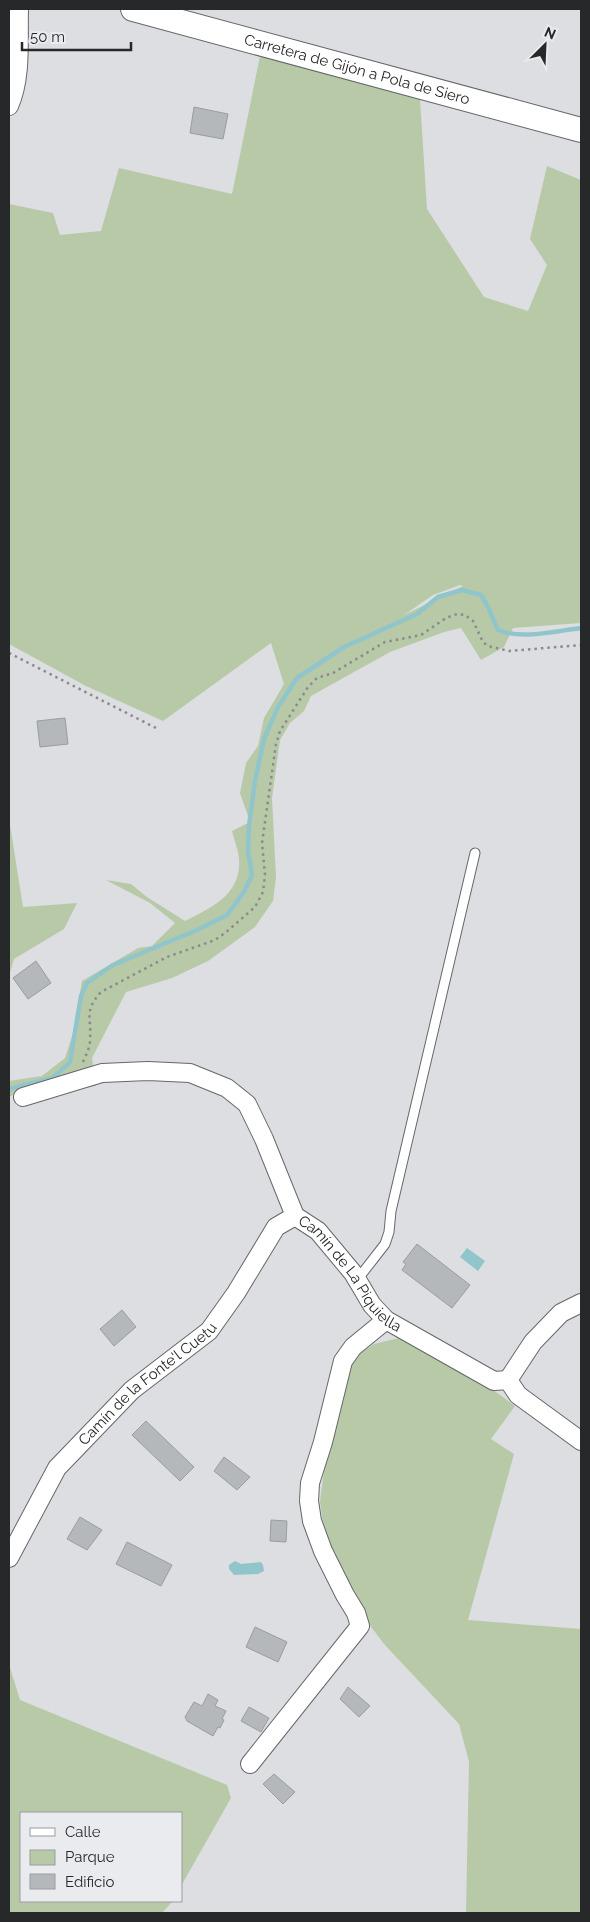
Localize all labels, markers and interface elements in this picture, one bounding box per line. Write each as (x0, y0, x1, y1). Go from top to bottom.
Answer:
scale bar (22, 20, 131, 52)
north arrow (520, 20, 570, 70)
text: N (542, 24, 558, 43)
text: 50 m (30, 28, 65, 46)
street label: Carretera de Gijón a Pola de Siero (242, 30, 472, 109)
street label: Camín de La Piquiella (295, 1212, 404, 1336)
street label: Camín de la Fonte'l Cuetu (75, 1319, 221, 1449)
legend (20, 1812, 182, 1902)
text: Calle (65, 1823, 101, 1841)
text: Parque (65, 1848, 115, 1866)
text: Edificio (65, 1873, 115, 1891)

